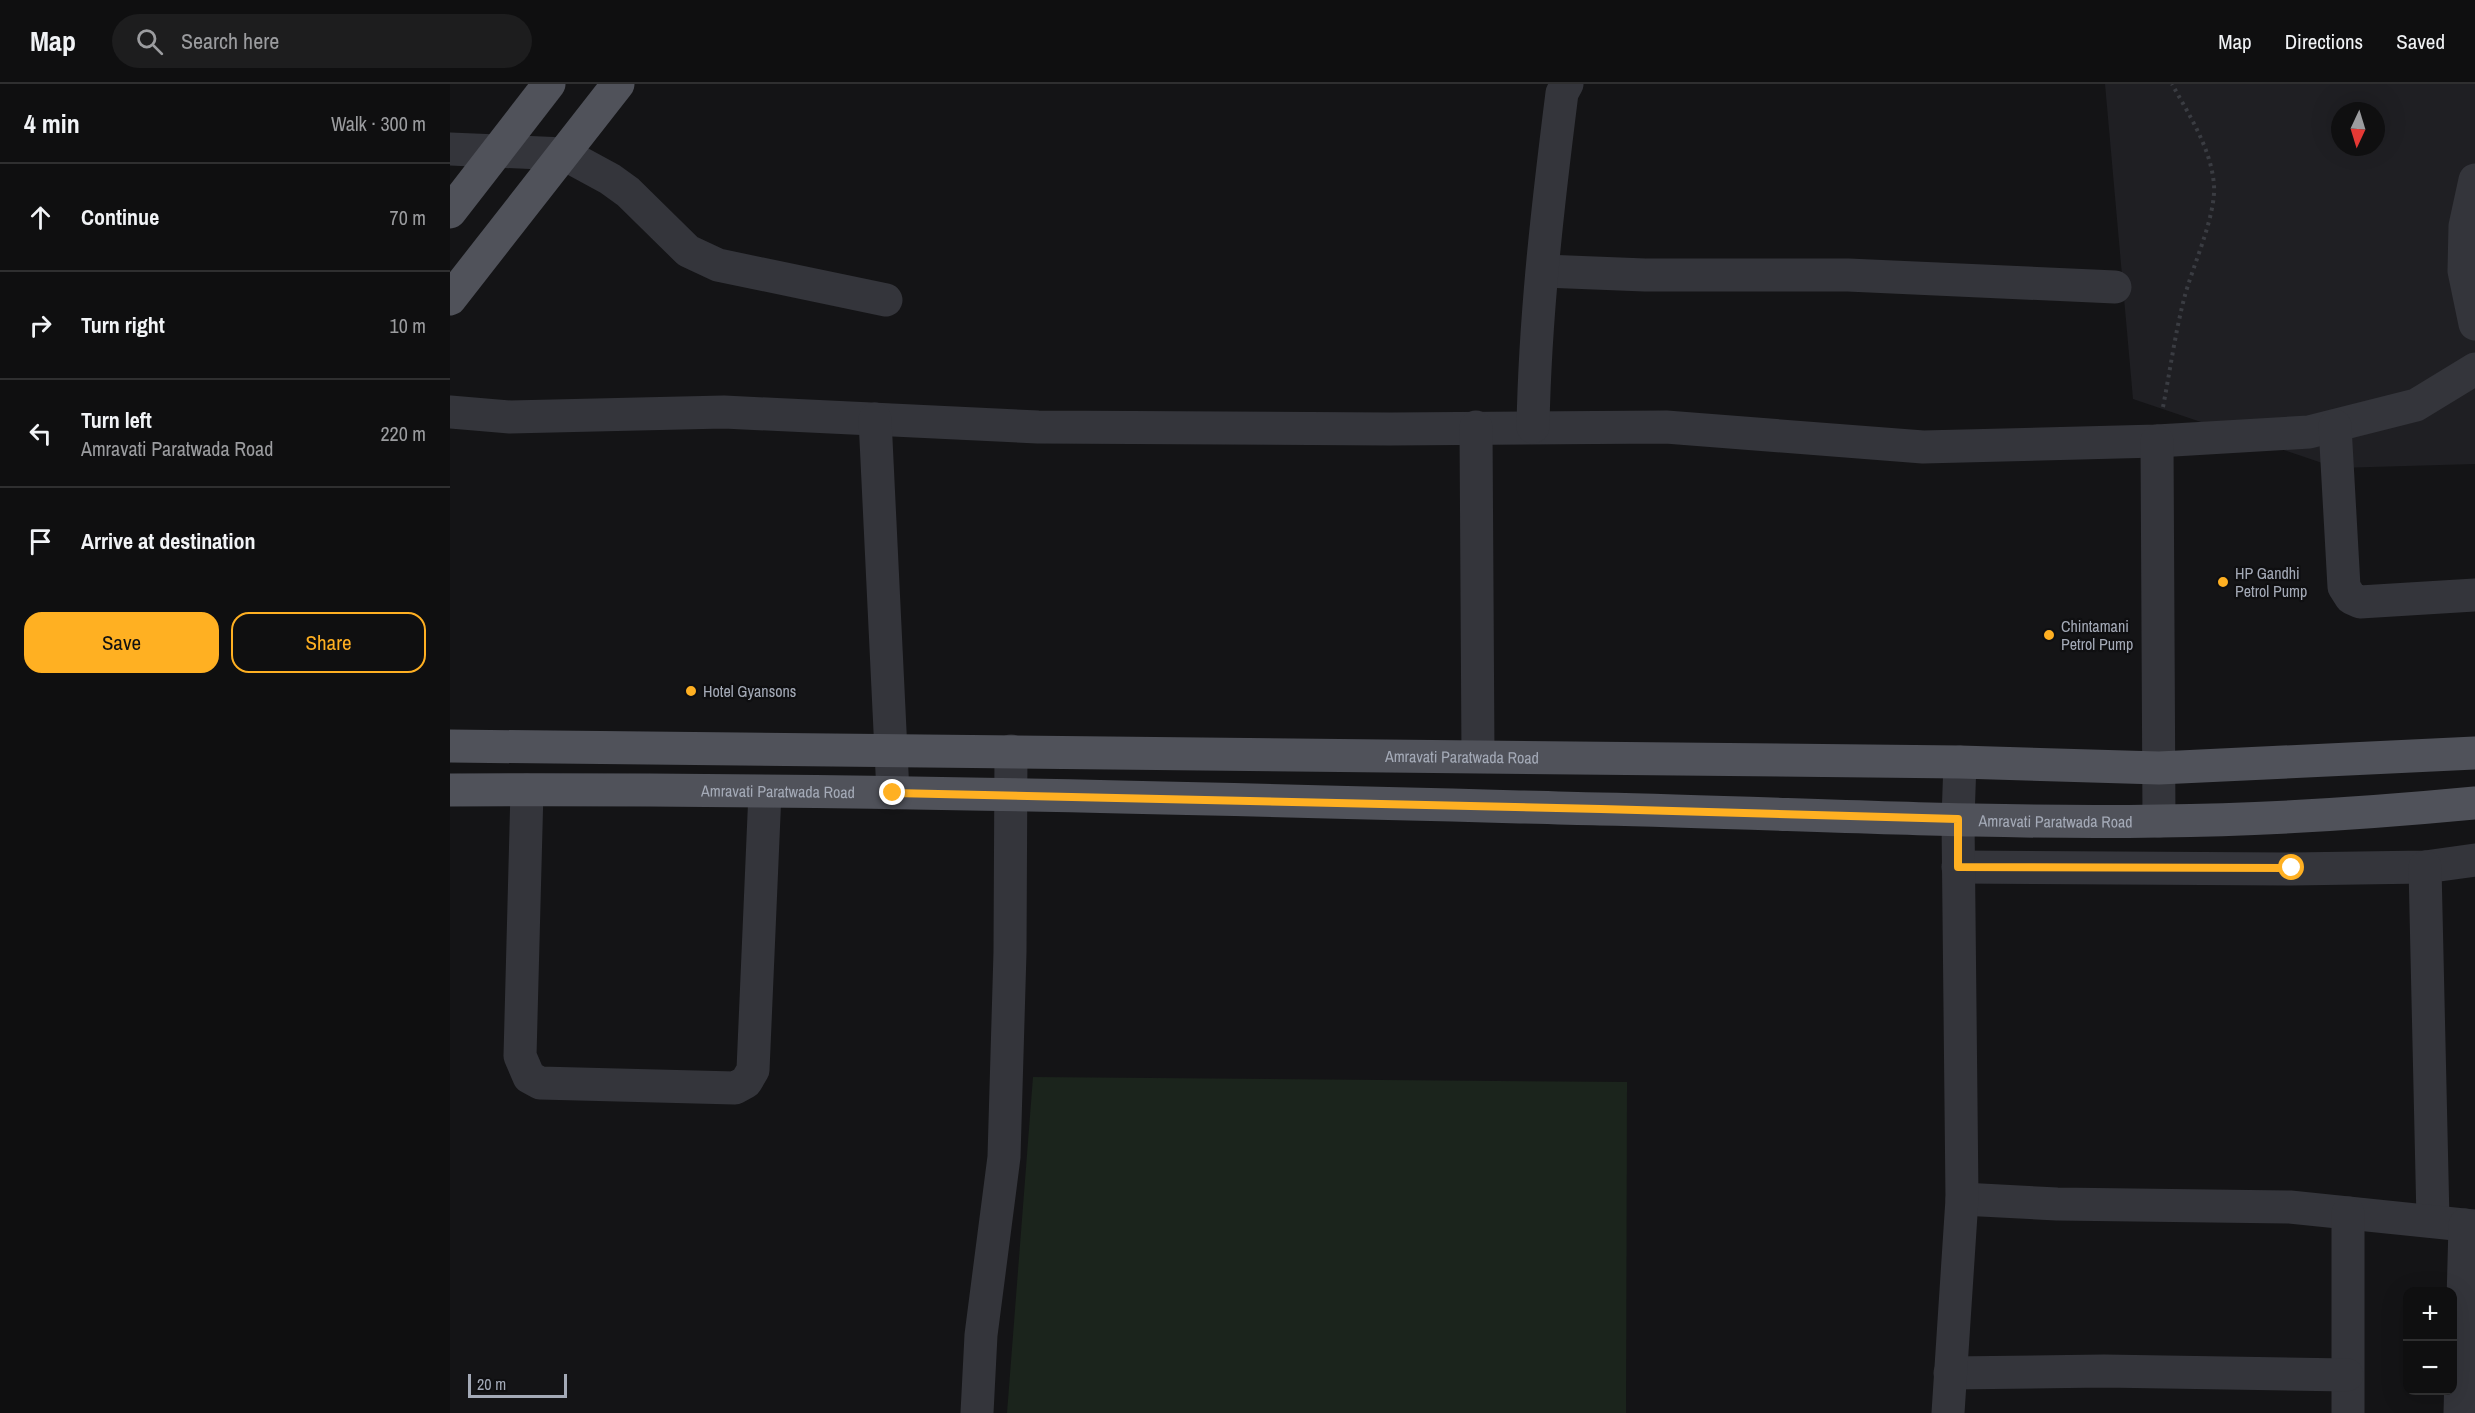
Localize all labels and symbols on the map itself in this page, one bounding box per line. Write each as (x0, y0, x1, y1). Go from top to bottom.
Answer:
north arrow (2331, 102, 2385, 156)
place label: HP Gandhi Petrol Pump (2235, 562, 2307, 602)
marker: HP Gandhi Petrol Pump (2216, 575, 2230, 589)
place label: Chintamani Petrol Pump (2061, 615, 2133, 655)
marker: Chintamani Petrol Pump (2042, 628, 2056, 642)
place label: Hotel Gyansons (703, 680, 796, 702)
marker: Hotel Gyansons (684, 684, 698, 698)
street label: Amravati Paratwada Road (1384, 745, 1539, 769)
street label: Amravati Paratwada Road (700, 779, 855, 803)
route end (879, 779, 905, 805)
street label: Amravati Paratwada Road (1977, 809, 2133, 833)
route start (2278, 854, 2304, 880)
scale bar (468, 1371, 567, 1398)

